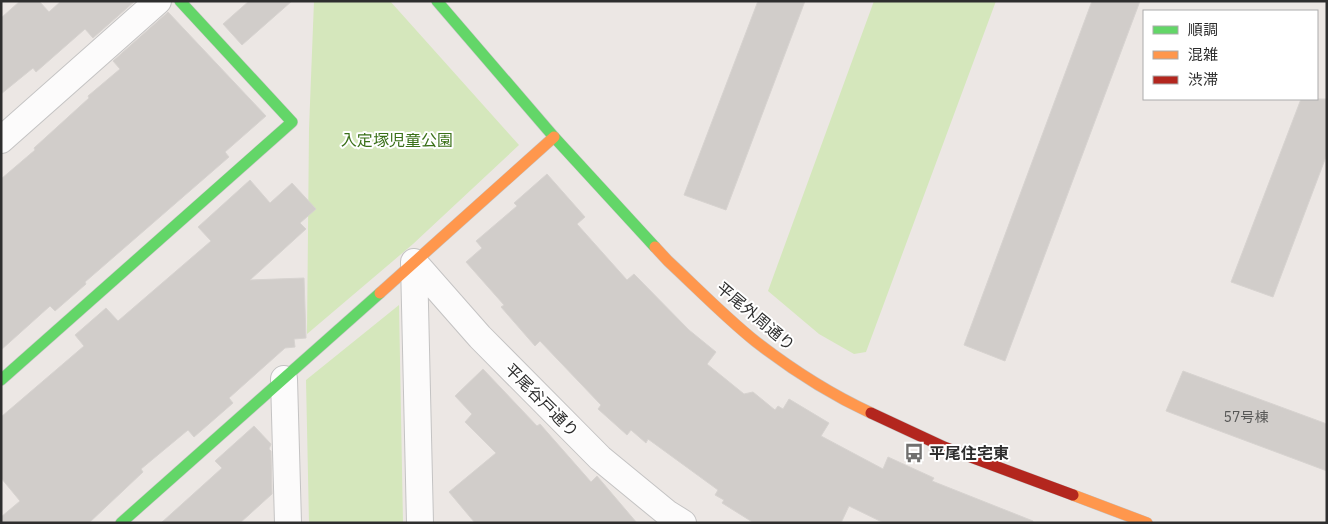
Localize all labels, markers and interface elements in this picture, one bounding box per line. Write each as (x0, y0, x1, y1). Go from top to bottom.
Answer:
legend (1143, 10, 1318, 100)
text: 順調 (1188, 20, 1218, 39)
text: 混雑 (1188, 45, 1218, 64)
text: 渋滞 (1188, 70, 1218, 89)
park label: 入定塚児童公園 (341, 130, 453, 150)
street label: 平尾外周通り (713, 277, 799, 355)
street label: 平尾谷戸通り (501, 359, 583, 441)
house number: 57号棟 (1224, 408, 1268, 426)
bus stop icon: 平尾住宅東 (903, 442, 925, 464)
place label: 平尾住宅東 (929, 443, 1009, 463)

